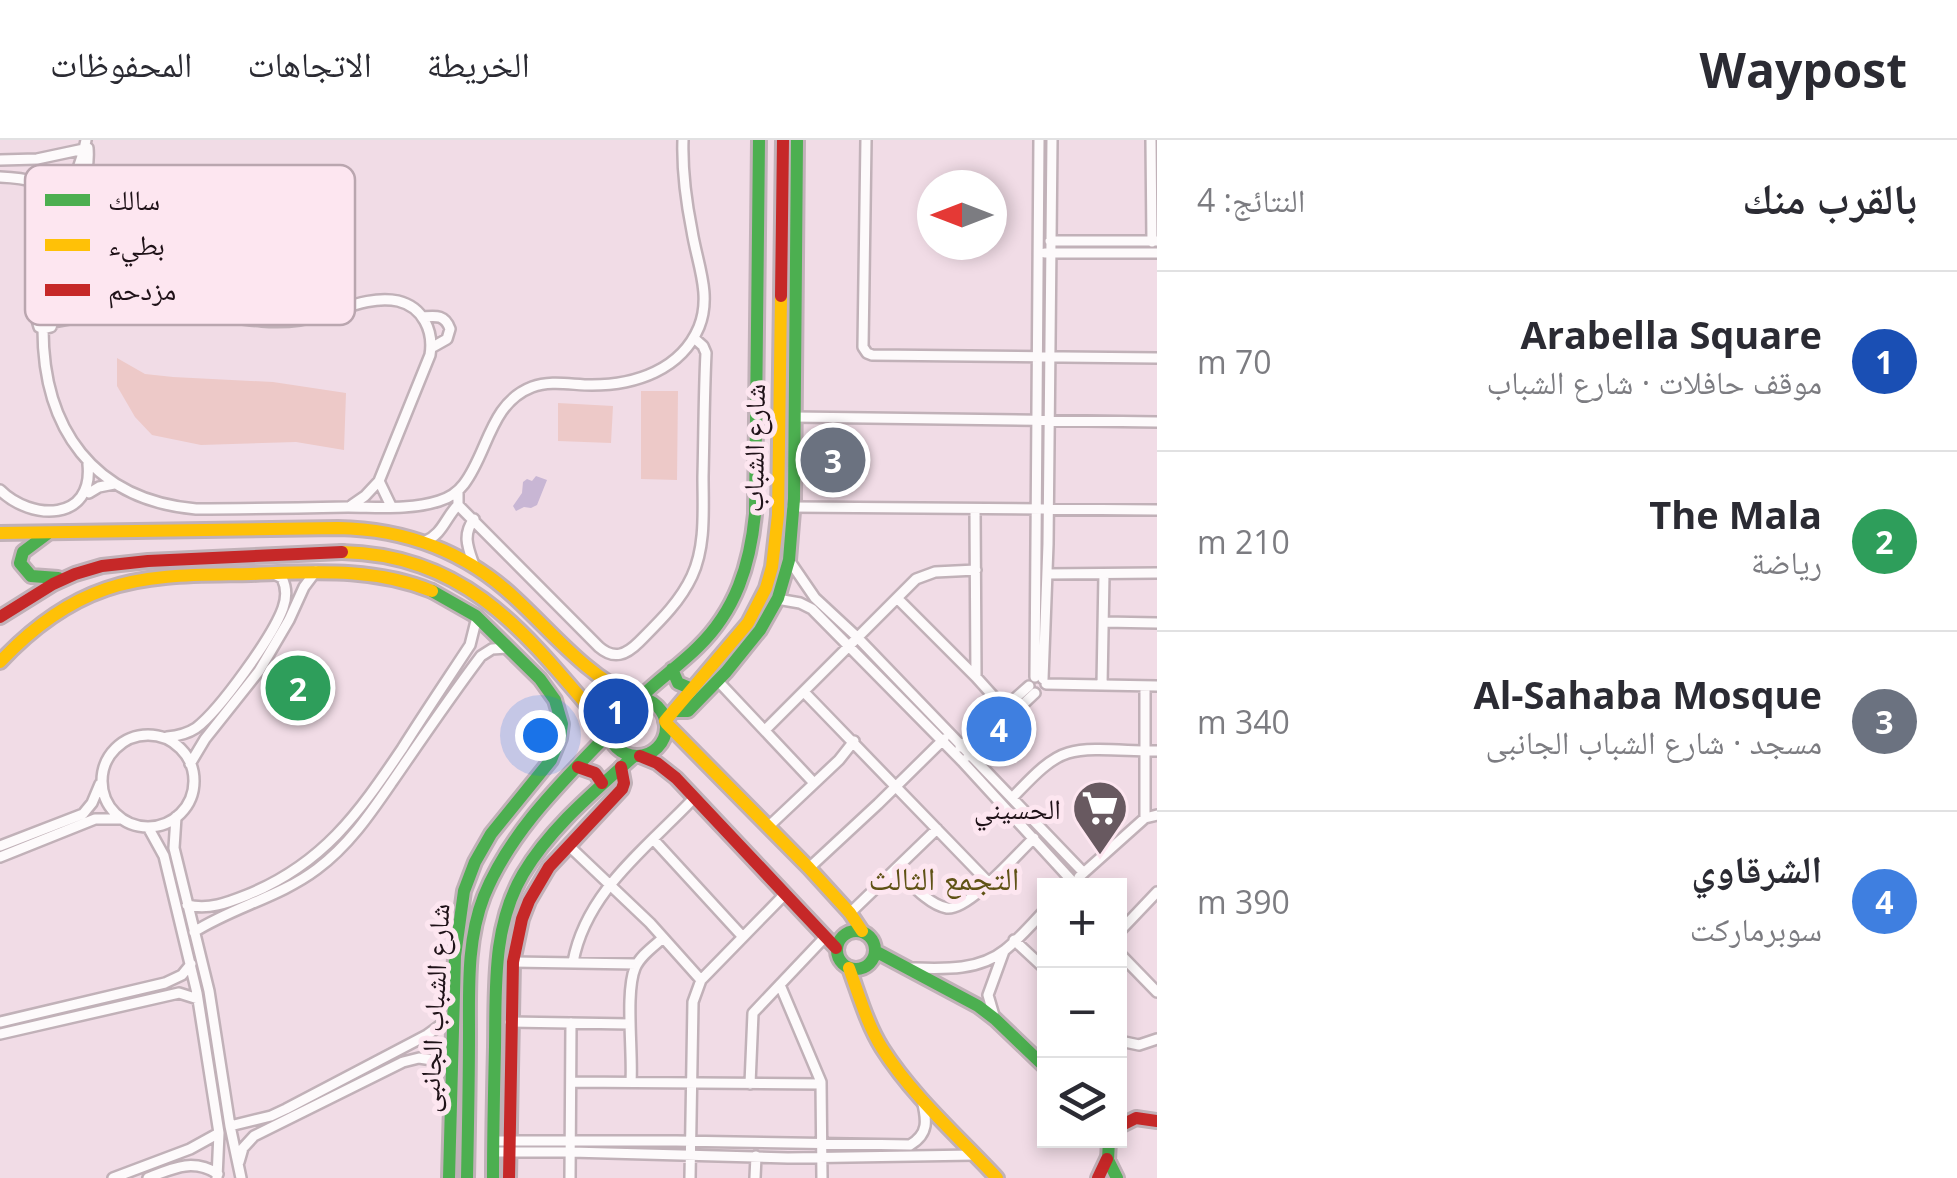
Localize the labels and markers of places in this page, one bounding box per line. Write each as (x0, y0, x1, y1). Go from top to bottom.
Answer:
pin: 3 (800, 422, 866, 498)
pin: 2 (266, 650, 330, 726)
pin: 1 (584, 674, 648, 748)
pin: 4 (966, 692, 1032, 766)
supermarket icon: الحسيني (1070, 778, 1130, 857)
place label: الحسيني (974, 789, 1061, 832)

